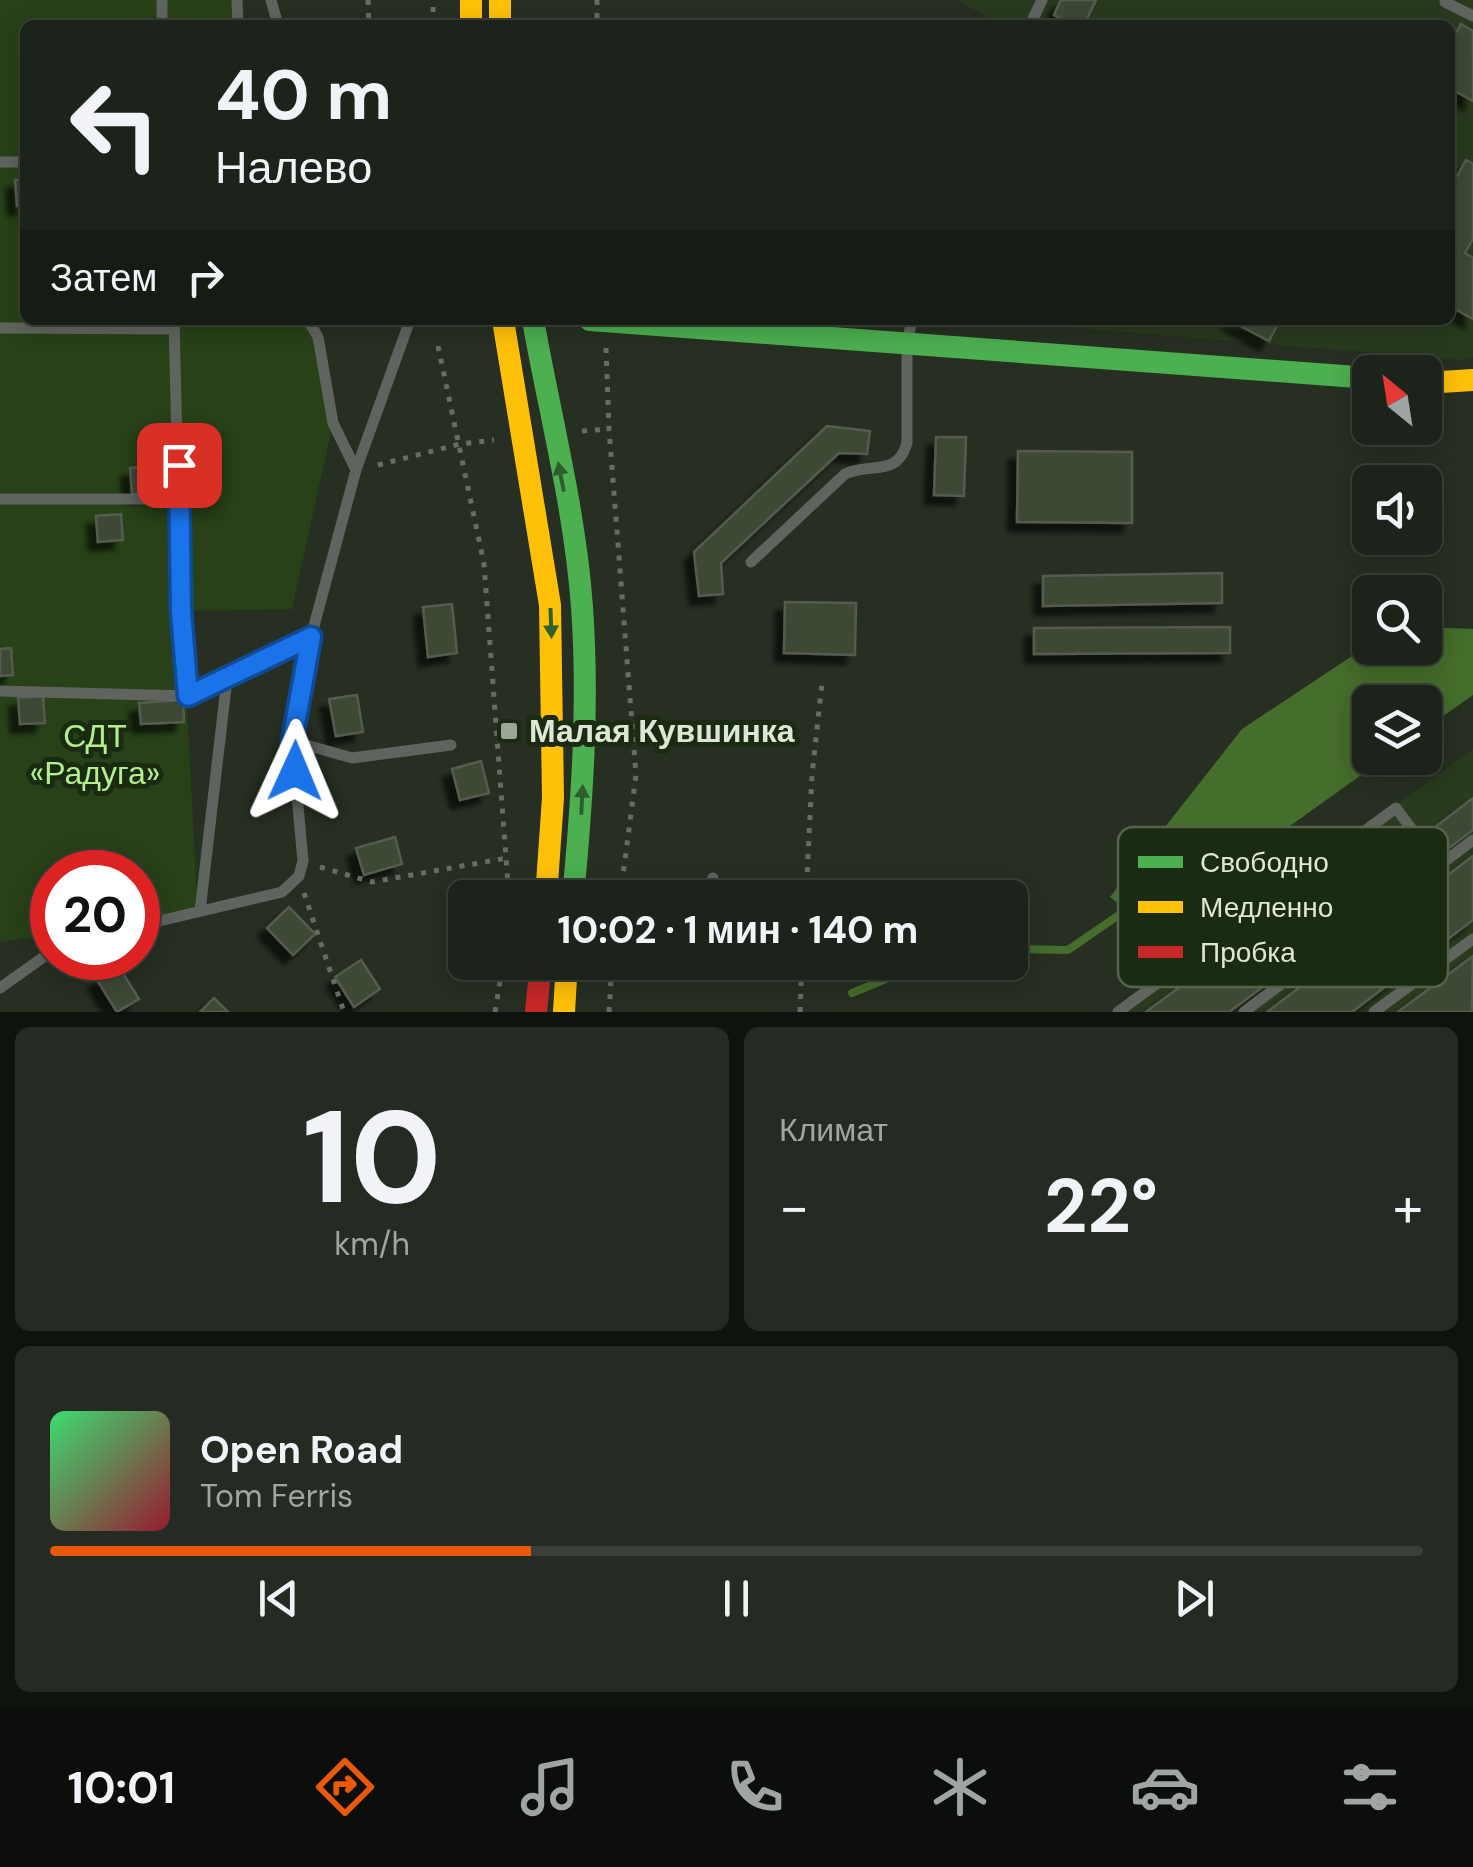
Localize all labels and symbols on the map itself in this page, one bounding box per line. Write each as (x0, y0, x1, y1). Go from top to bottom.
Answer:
north arrow (1352, 355, 1442, 445)
pin (137, 423, 222, 508)
one-way arrow (552, 461, 568, 492)
one-way arrow (543, 608, 559, 640)
place label: Малая Кувшинка (529, 710, 795, 752)
park label: СДТ «Радуга» (30, 715, 160, 794)
position arrow (243, 719, 347, 823)
marker: Малая Кувшинка (498, 720, 520, 742)
one-way arrow (574, 784, 590, 816)
legend (1118, 827, 1448, 987)
text: Свободно (1200, 844, 1329, 881)
speed limit sign: 20 (30, 850, 160, 980)
text: Медленно (1200, 889, 1333, 926)
text: Пробка (1200, 934, 1296, 971)

